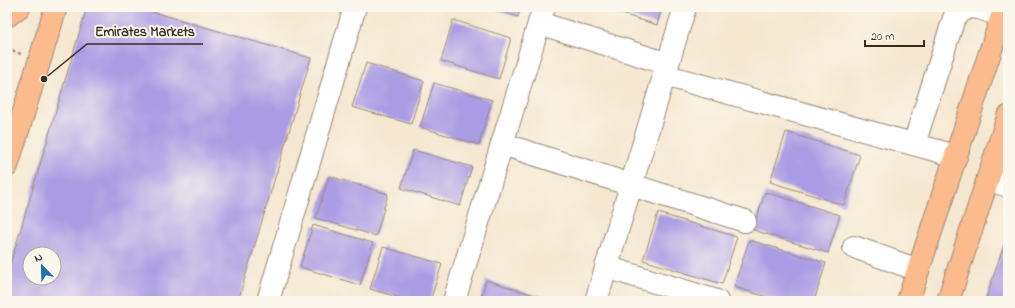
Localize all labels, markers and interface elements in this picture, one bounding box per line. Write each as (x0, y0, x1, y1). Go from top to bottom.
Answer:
callout: Emirates Markets (87, 18, 203, 44)
text: Emirates Markets (95, 22, 195, 43)
scale bar (865, 22, 924, 48)
text: 20 m (871, 28, 894, 46)
north arrow (22, 246, 62, 286)
text: N (32, 249, 45, 267)

